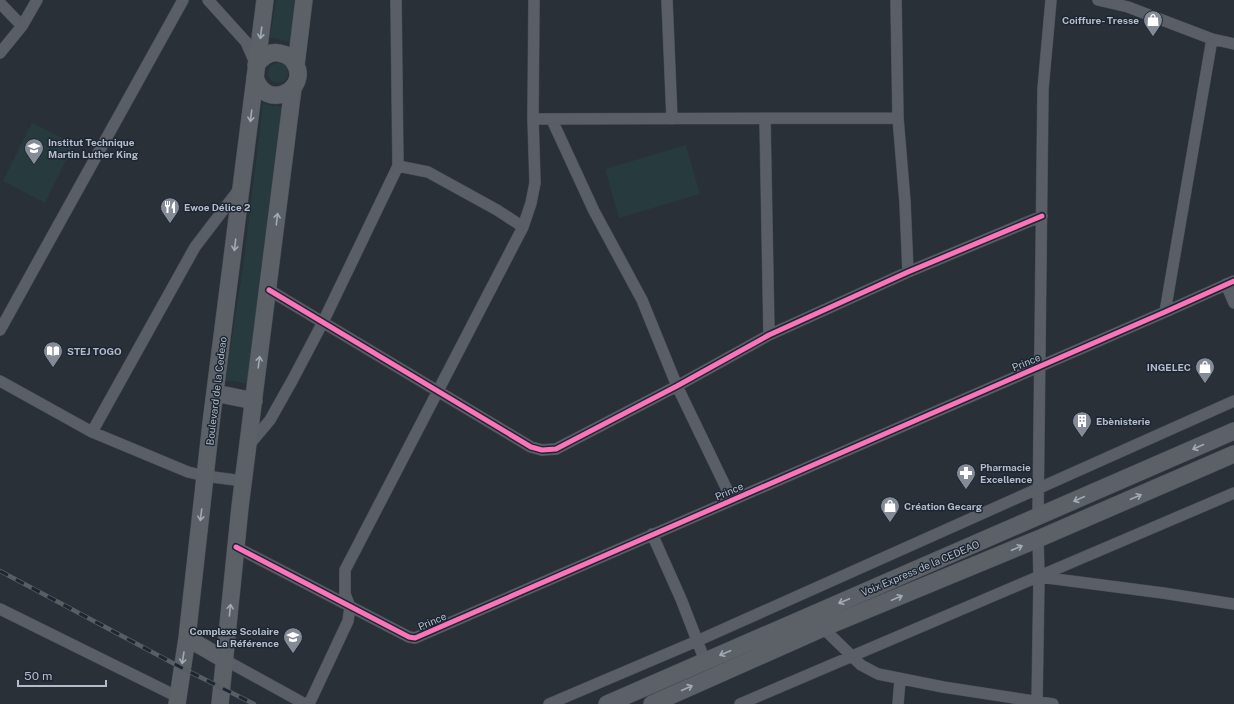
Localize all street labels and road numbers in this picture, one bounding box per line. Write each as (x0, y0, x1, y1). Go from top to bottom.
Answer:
street label: Boulevard de la Cedeao (203, 336, 229, 446)
street label: Prince (1010, 351, 1042, 373)
street label: Prince (713, 480, 745, 502)
street label: Voix Express de la CEDEAO (859, 538, 981, 598)
street label: Prince (416, 610, 448, 632)

